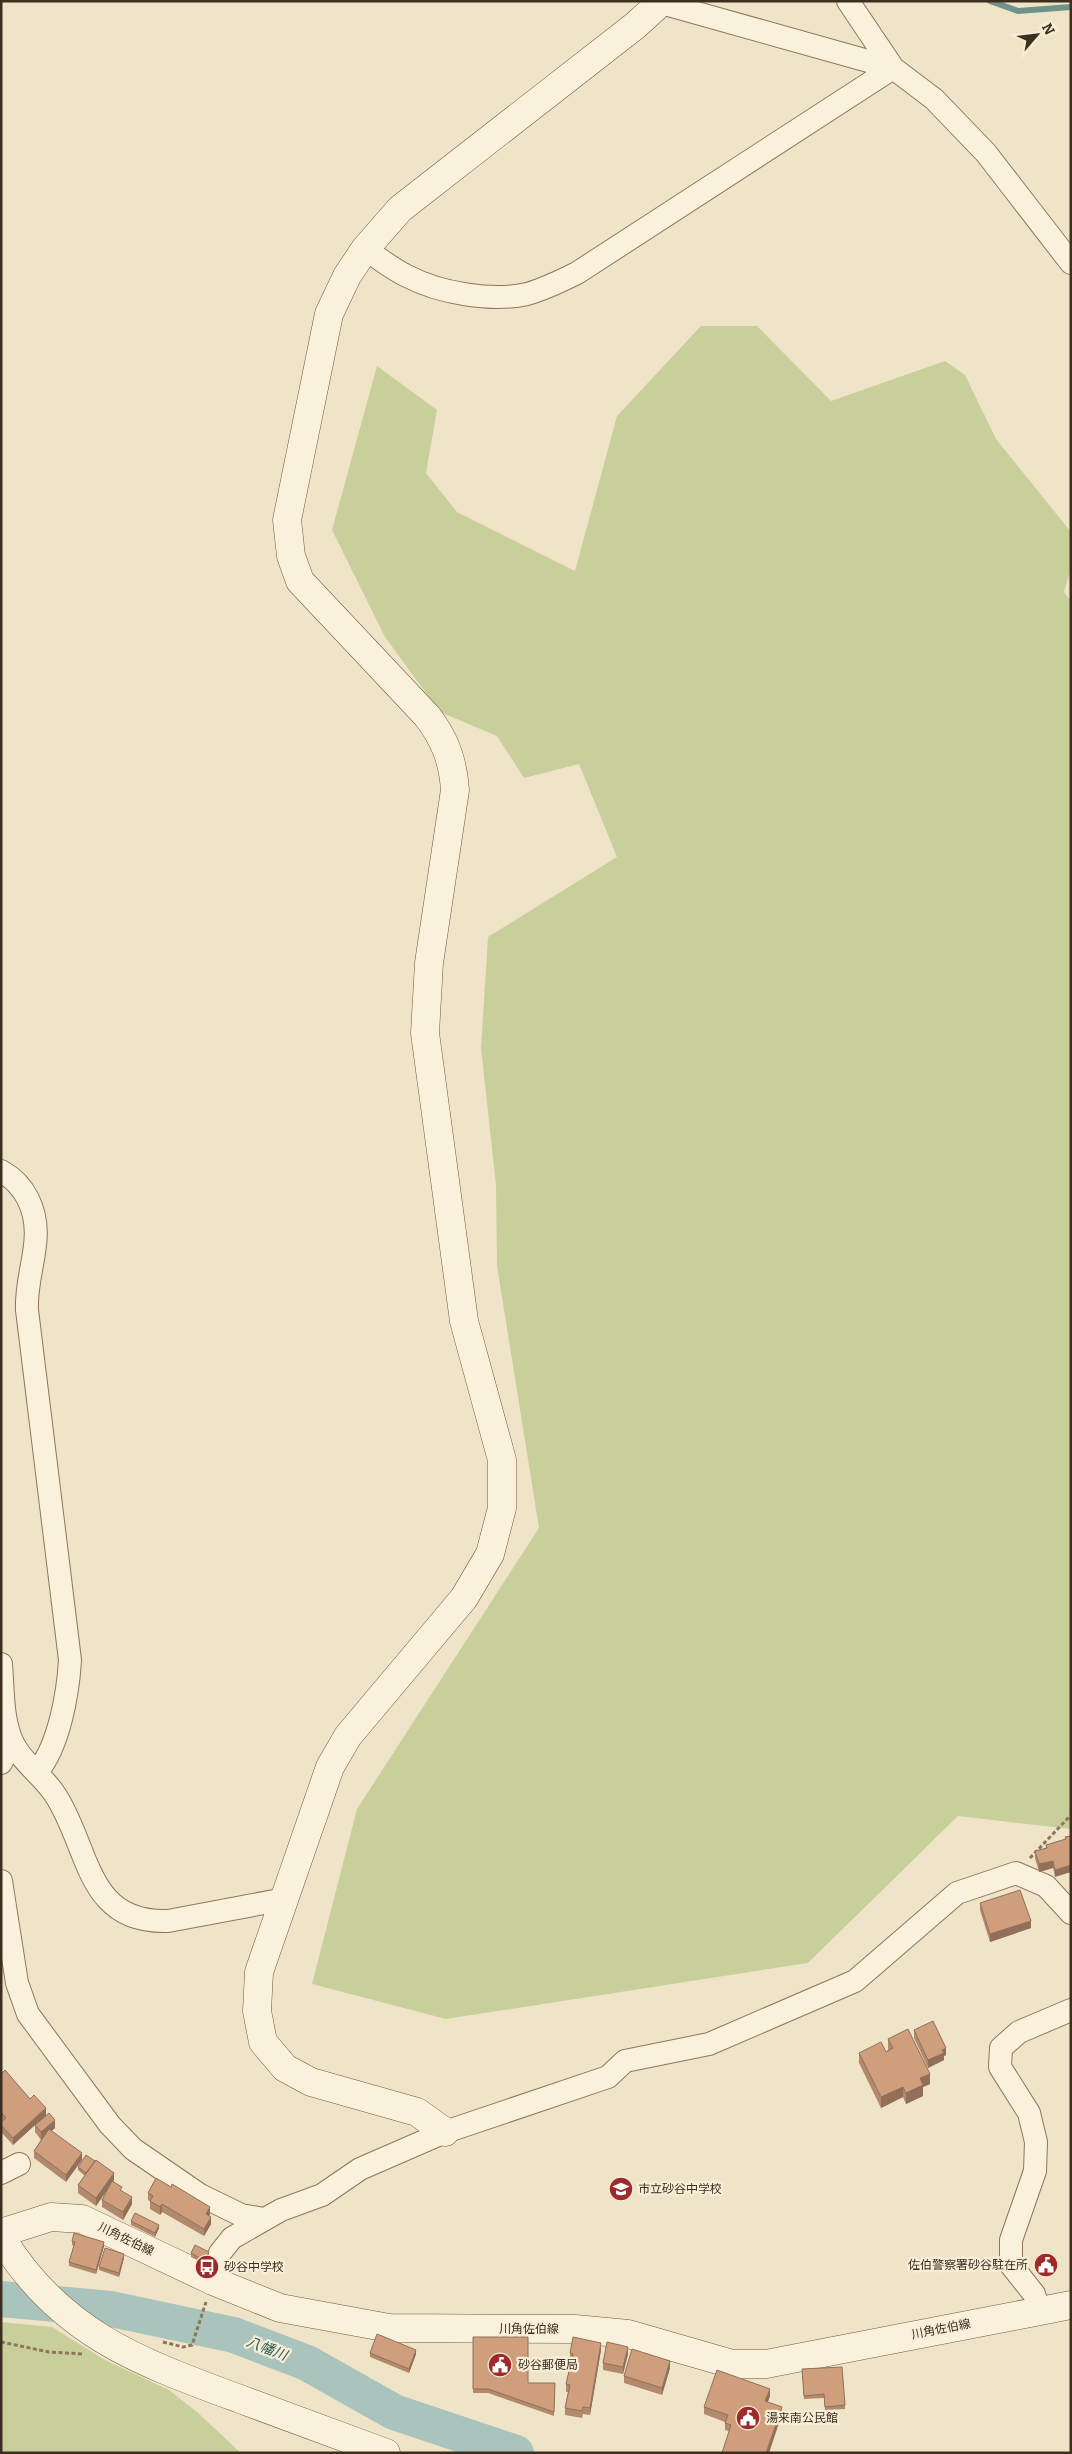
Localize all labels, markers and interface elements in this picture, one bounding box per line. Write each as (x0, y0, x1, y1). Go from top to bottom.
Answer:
north arrow (1012, 10, 1062, 60)
text: N (1038, 20, 1058, 38)
school or university icon: 市立砂谷中学校 (608, 2176, 634, 2202)
place label: 市立砂谷中学校 (638, 2182, 722, 2196)
street label: 川角佐伯線 (96, 2220, 156, 2258)
public building icon: 佐伯警察署砂谷駐在所 (1033, 2252, 1059, 2278)
bus stop icon: 砂谷中学校 (194, 2254, 220, 2280)
place label: 佐伯警察署砂谷駐在所 (908, 2258, 1028, 2272)
place label: 砂谷中学校 (224, 2260, 284, 2274)
street label: 川角佐伯線 (910, 2316, 972, 2342)
street label: 川角佐伯線 (499, 2322, 559, 2336)
water label: 八幡川 (244, 2333, 291, 2365)
public building icon: 砂谷郵便局 (487, 2352, 513, 2378)
place label: 砂谷郵便局 (518, 2358, 578, 2372)
public building icon: 湯来南公民館 (735, 2405, 761, 2431)
place label: 湯来南公民館 (766, 2411, 838, 2425)

